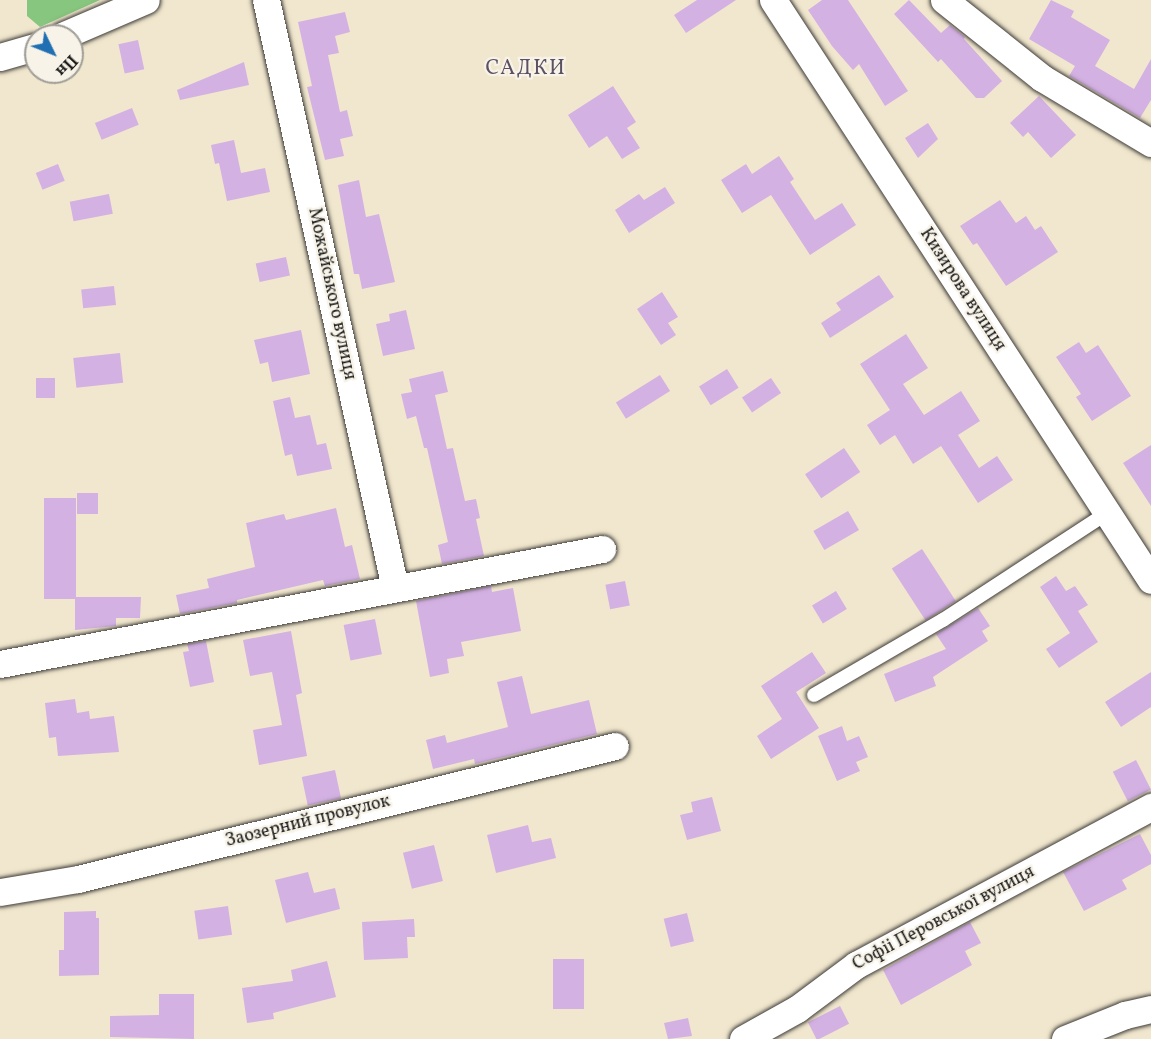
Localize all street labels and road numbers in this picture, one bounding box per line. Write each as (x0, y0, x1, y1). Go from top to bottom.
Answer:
street label: Можайського вулиця (302, 206, 360, 382)
street label: Кизирова вулиця (914, 224, 1010, 356)
street label: Заозерний провулок (223, 791, 393, 853)
street label: Софіі Перовської вулиця (849, 862, 1039, 976)

